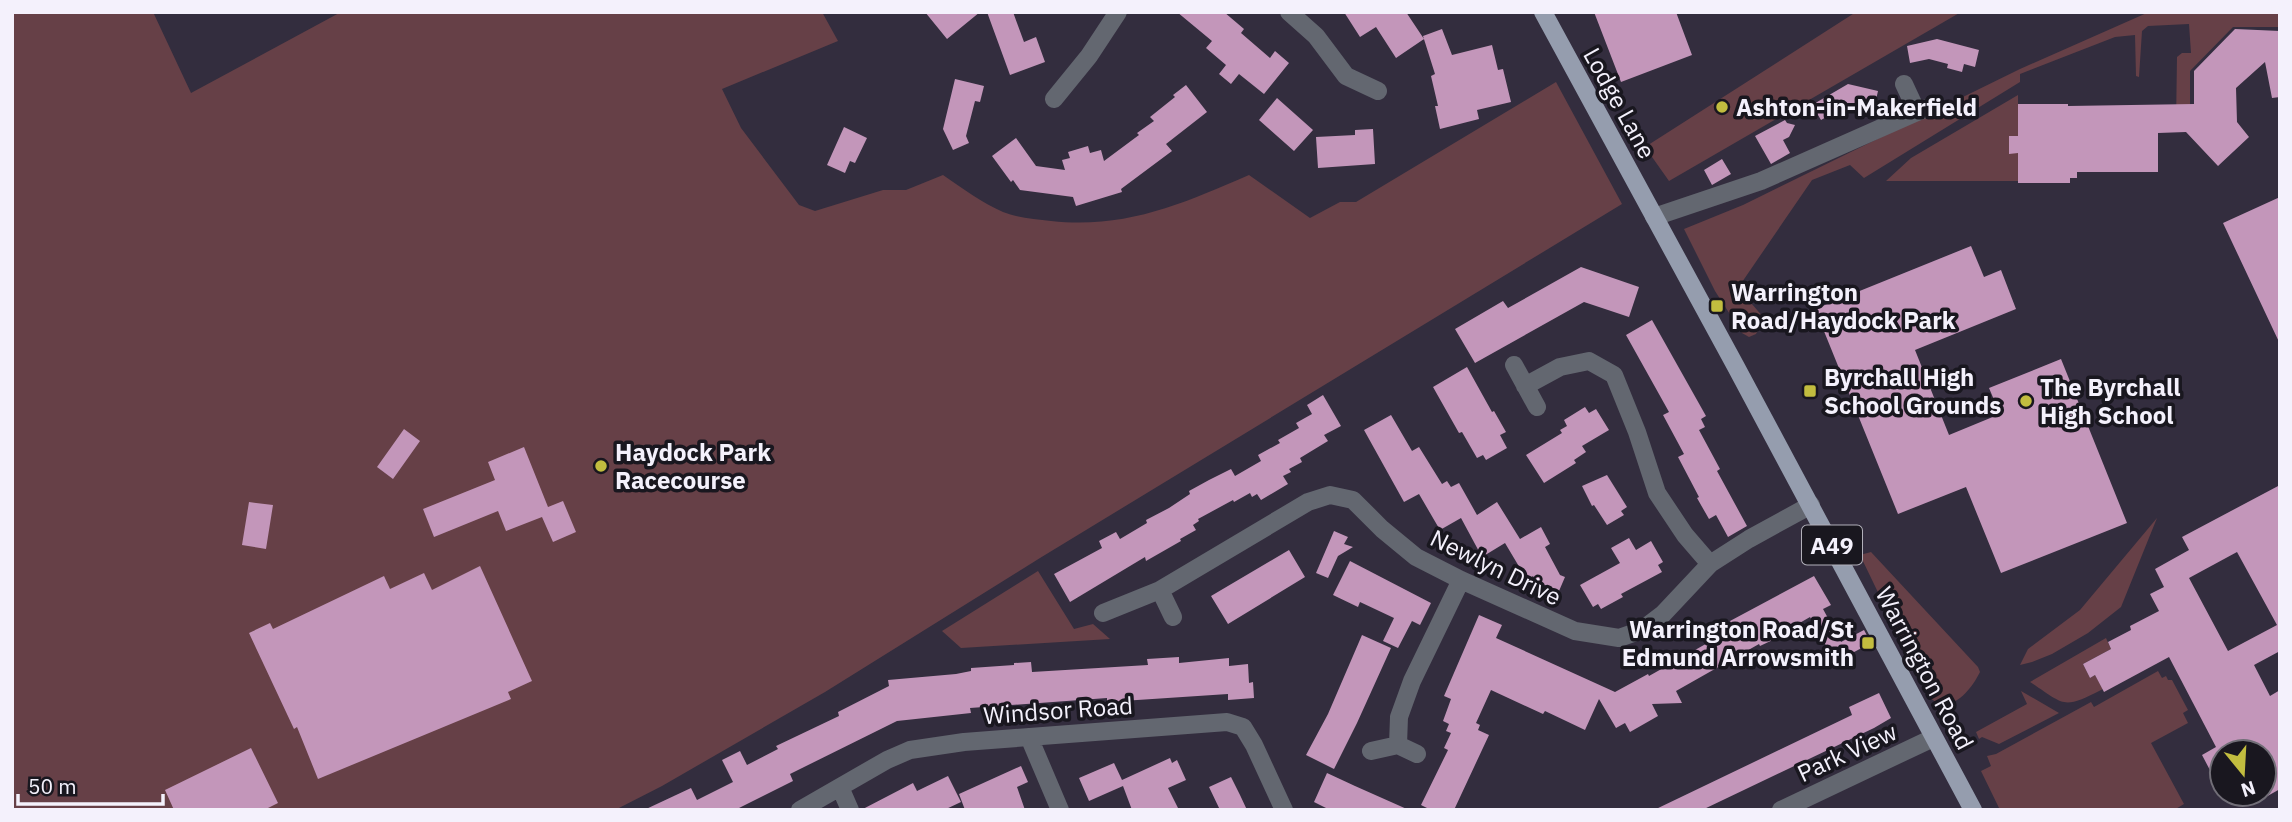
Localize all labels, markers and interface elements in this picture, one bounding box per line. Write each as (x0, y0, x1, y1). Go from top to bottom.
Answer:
street label: Lodge Lane (1576, 42, 1664, 164)
place label: Ashton-in-Makerfield (1736, 91, 1977, 123)
marker: Ashton-in-Makerfield (1714, 99, 1730, 115)
place label: Warrington Road/Haydock Park (1731, 276, 1956, 336)
marker: Warrington Road/Haydock Park (1709, 298, 1725, 314)
place label: Byrchall High School Grounds (1824, 361, 2001, 421)
place label: The Byrchall High School (2040, 371, 2180, 431)
marker: Byrchall High School Grounds (1802, 383, 1818, 399)
marker: The Byrchall High School (2018, 393, 2034, 409)
place label: Haydock Park Racecourse (615, 436, 771, 496)
marker: Haydock Park Racecourse (593, 458, 609, 474)
street label: Newlyn Drive (1425, 522, 1567, 612)
road number: A49 (1802, 526, 1862, 565)
street label: Warrington Road (1869, 581, 1981, 755)
place label: Warrington Road/St Edmund Arrowsmith (1622, 613, 1854, 673)
marker: Warrington Road/St Edmund Arrowsmith (1860, 635, 1876, 651)
street label: Windsor Road (982, 689, 1134, 731)
street label: Park View (1792, 715, 1902, 789)
north arrow (2208, 738, 2278, 808)
scale bar (18, 762, 163, 806)
text: 50 m (28, 772, 77, 800)
text: N (2238, 776, 2259, 803)

